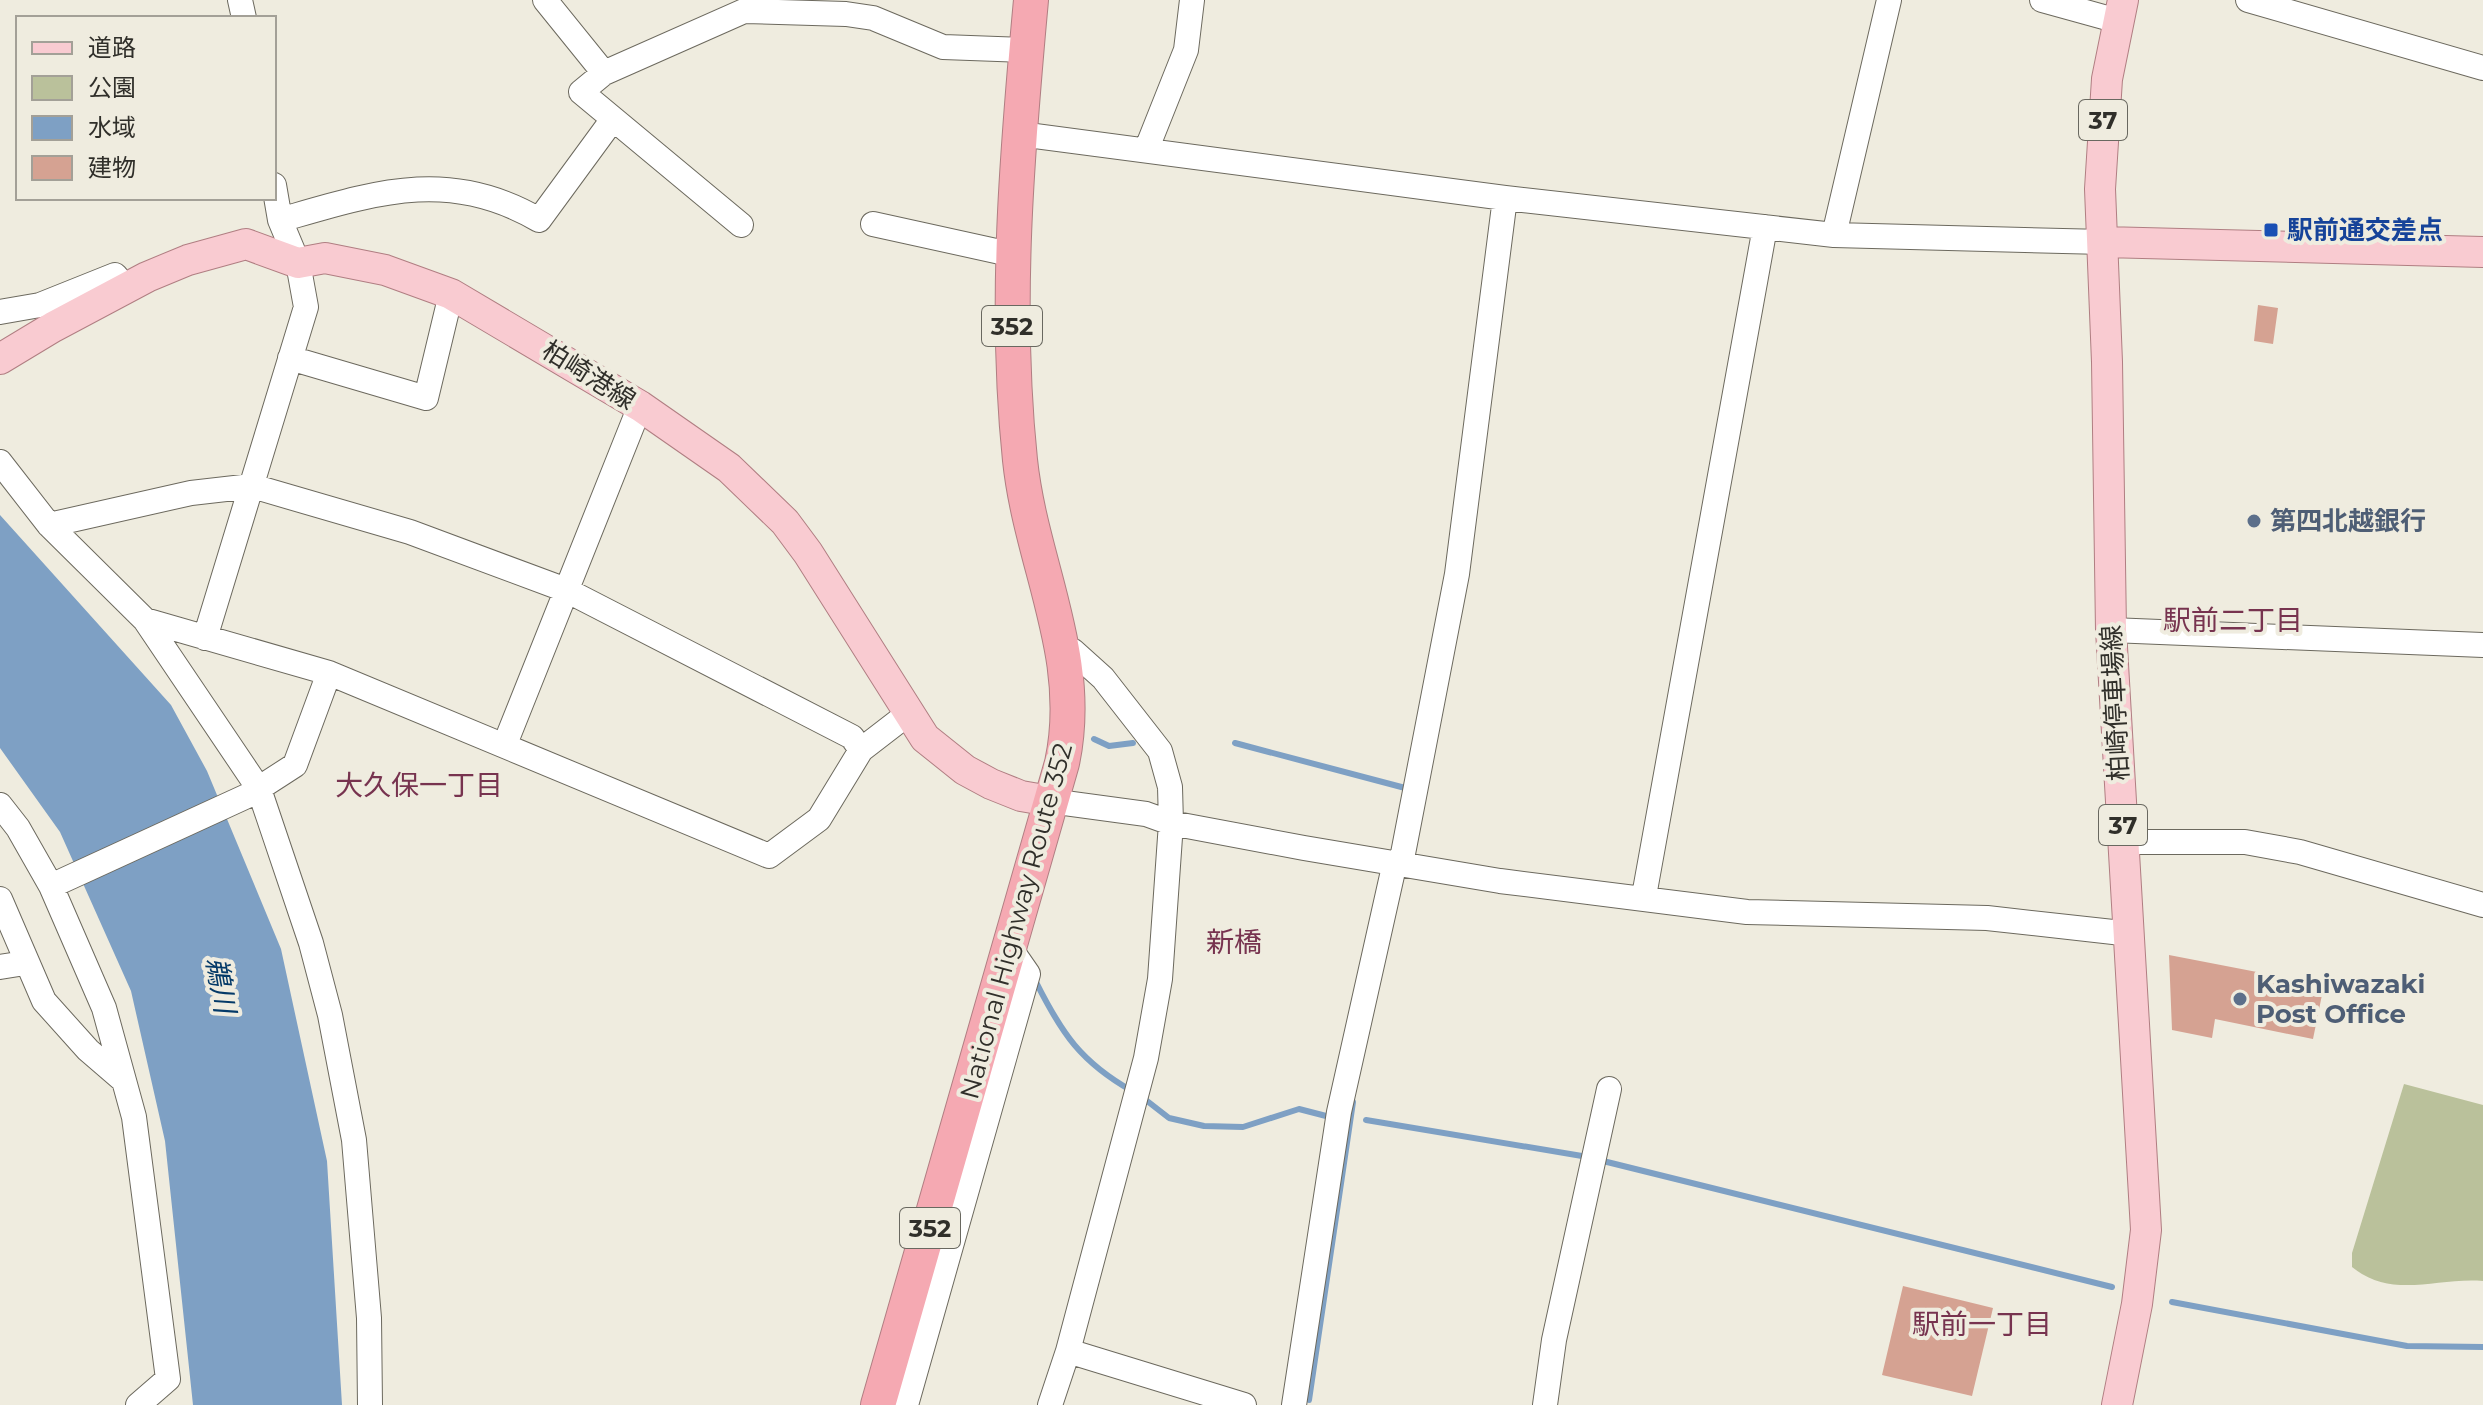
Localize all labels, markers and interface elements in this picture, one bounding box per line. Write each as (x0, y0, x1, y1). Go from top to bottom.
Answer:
legend (16, 16, 276, 200)
text: 道路 (88, 33, 136, 62)
text: 公園 (88, 73, 136, 102)
road number: 37 (2079, 100, 2127, 140)
text: 水域 (88, 113, 136, 142)
text: 建物 (88, 153, 136, 182)
place label: 駅前通交差点 (2287, 214, 2443, 246)
marker: 駅前通交差点 (2262, 221, 2280, 239)
road number: 352 (982, 306, 1042, 346)
street label: 柏崎港線 (536, 334, 642, 416)
place label: 第四北越銀行 (2270, 505, 2426, 537)
marker: 第四北越銀行 (2245, 512, 2263, 530)
district label: 駅前二丁目 (2163, 603, 2303, 637)
street label: 柏崎停車場線 (2095, 624, 2135, 782)
street label: National Highway Route 352 (953, 739, 1079, 1103)
district label: 大久保一丁目 (335, 768, 503, 802)
road number: 37 (2099, 805, 2147, 845)
district label: 新橋 (1206, 925, 1262, 959)
water label: 鵜川 (199, 954, 243, 1018)
place label: Kashiwazaki Post Office (2256, 968, 2425, 1030)
marker: Kashiwazaki Post Office (2231, 990, 2249, 1008)
road number: 352 (900, 1208, 960, 1248)
district label: 駅前一丁目 (1912, 1307, 2052, 1341)

